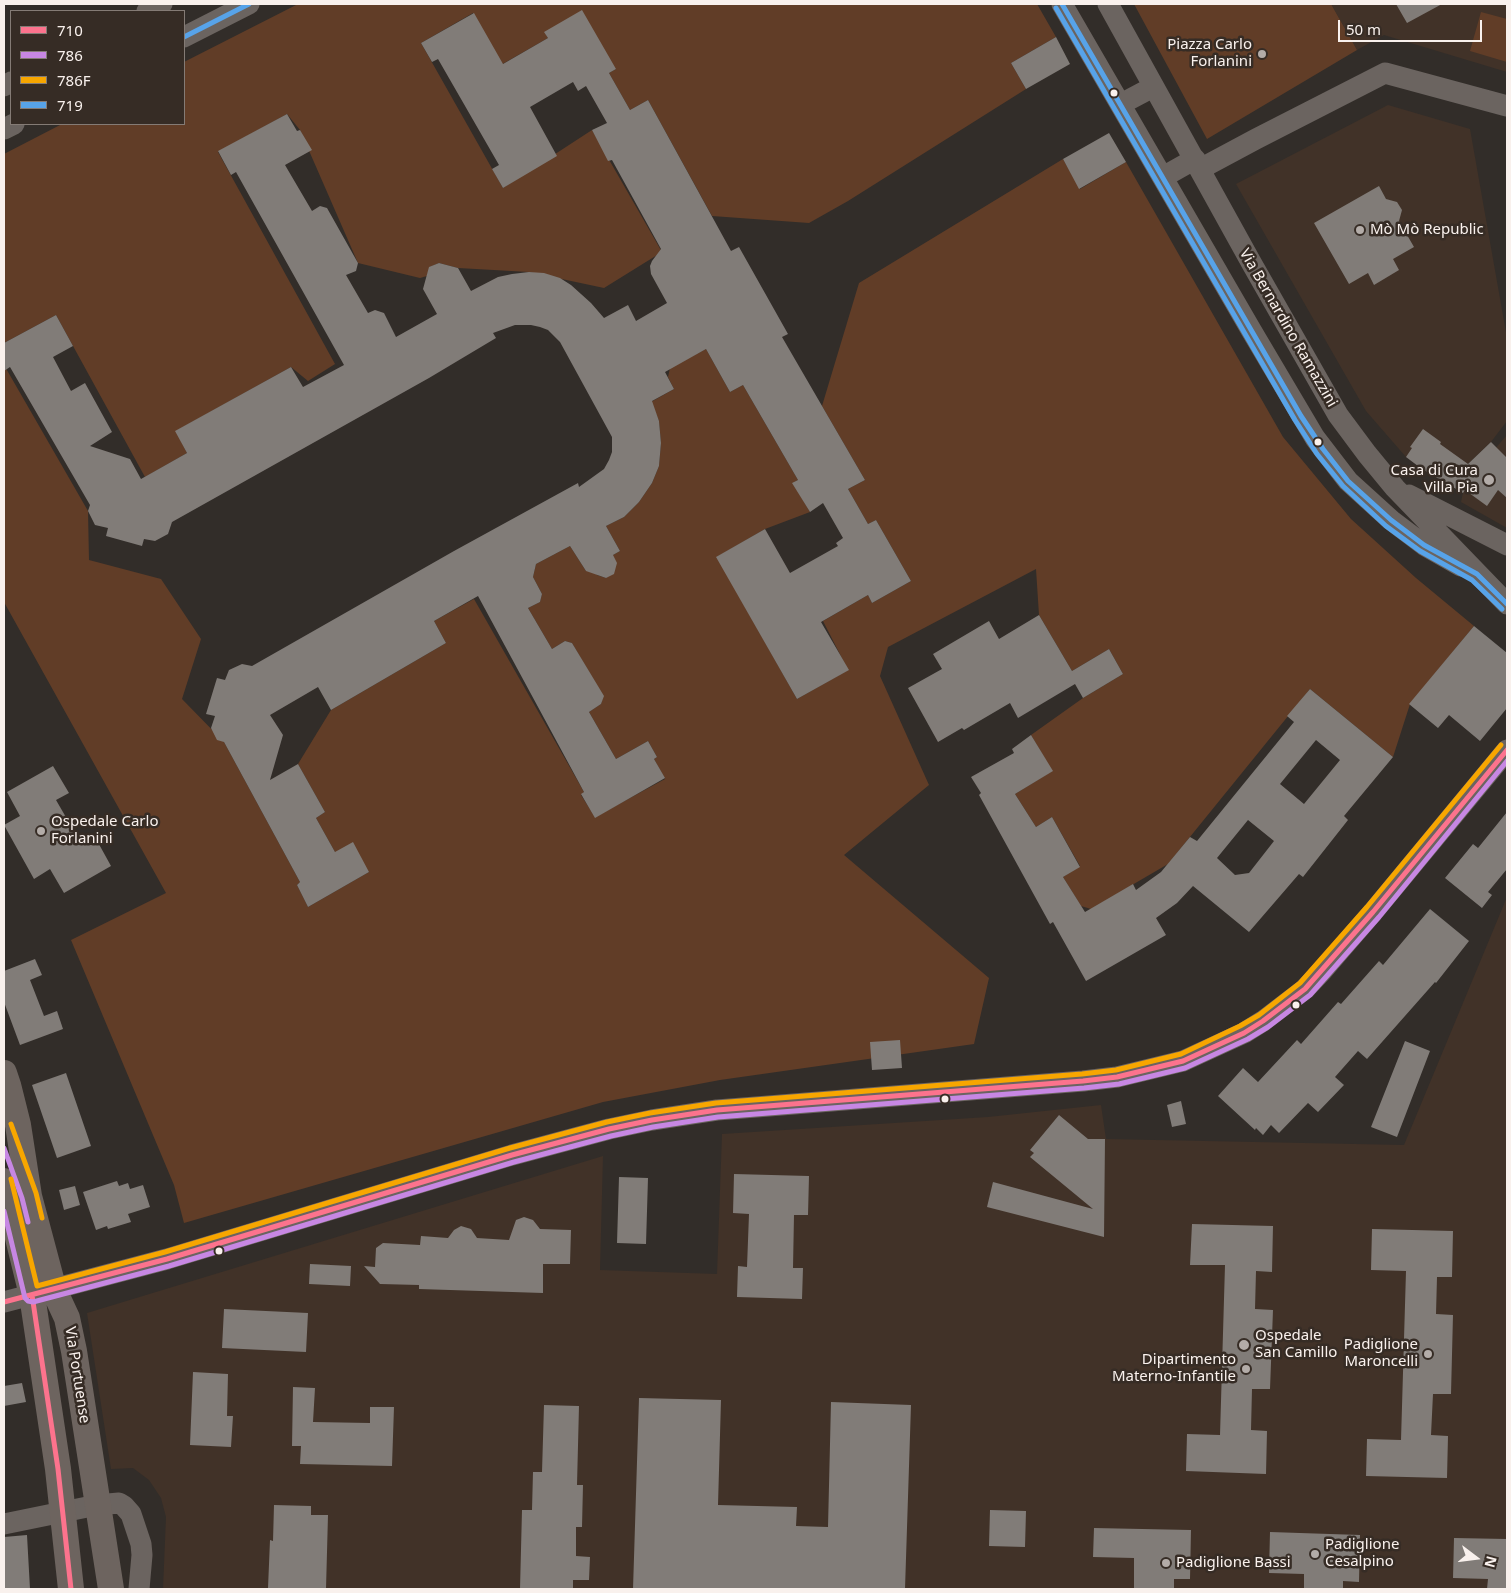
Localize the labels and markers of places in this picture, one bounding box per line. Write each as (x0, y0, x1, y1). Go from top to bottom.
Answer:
place label: Piazza Carlo Forlanini (1167, 36, 1252, 71)
marker: Piazza Carlo Forlanini (1256, 48, 1268, 60)
unlabelled marker (1109, 88, 1119, 98)
place label: Mò Mò Republic (1370, 221, 1484, 239)
marker: Mò Mò Republic (1354, 224, 1366, 236)
unlabelled marker (1313, 437, 1323, 447)
place label: Casa di Cura Villa Pia (1391, 462, 1478, 497)
marker: Casa di Cura Villa Pia (1482, 473, 1496, 487)
place label: Ospedale Carlo Forlanini (51, 813, 158, 848)
marker: Ospedale Carlo Forlanini (35, 825, 47, 837)
unlabelled marker (1291, 1000, 1301, 1010)
unlabelled marker (940, 1094, 950, 1104)
unlabelled marker (214, 1246, 224, 1256)
place label: Ospedale San Camillo (1255, 1327, 1337, 1362)
place label: Padiglione Maroncelli (1344, 1336, 1418, 1371)
marker: Ospedale San Camillo (1237, 1338, 1251, 1352)
marker: Padiglione Maroncelli (1422, 1348, 1434, 1360)
place label: Dipartimento Materno-Infantile (1112, 1351, 1236, 1386)
marker: Dipartimento Materno-Infantile (1240, 1363, 1252, 1375)
place label: Padiglione Cesalpino (1325, 1536, 1399, 1571)
marker: Padiglione Cesalpino (1309, 1548, 1321, 1560)
place label: Padiglione Bassi (1176, 1554, 1291, 1572)
marker: Padiglione Bassi (1160, 1557, 1172, 1569)

